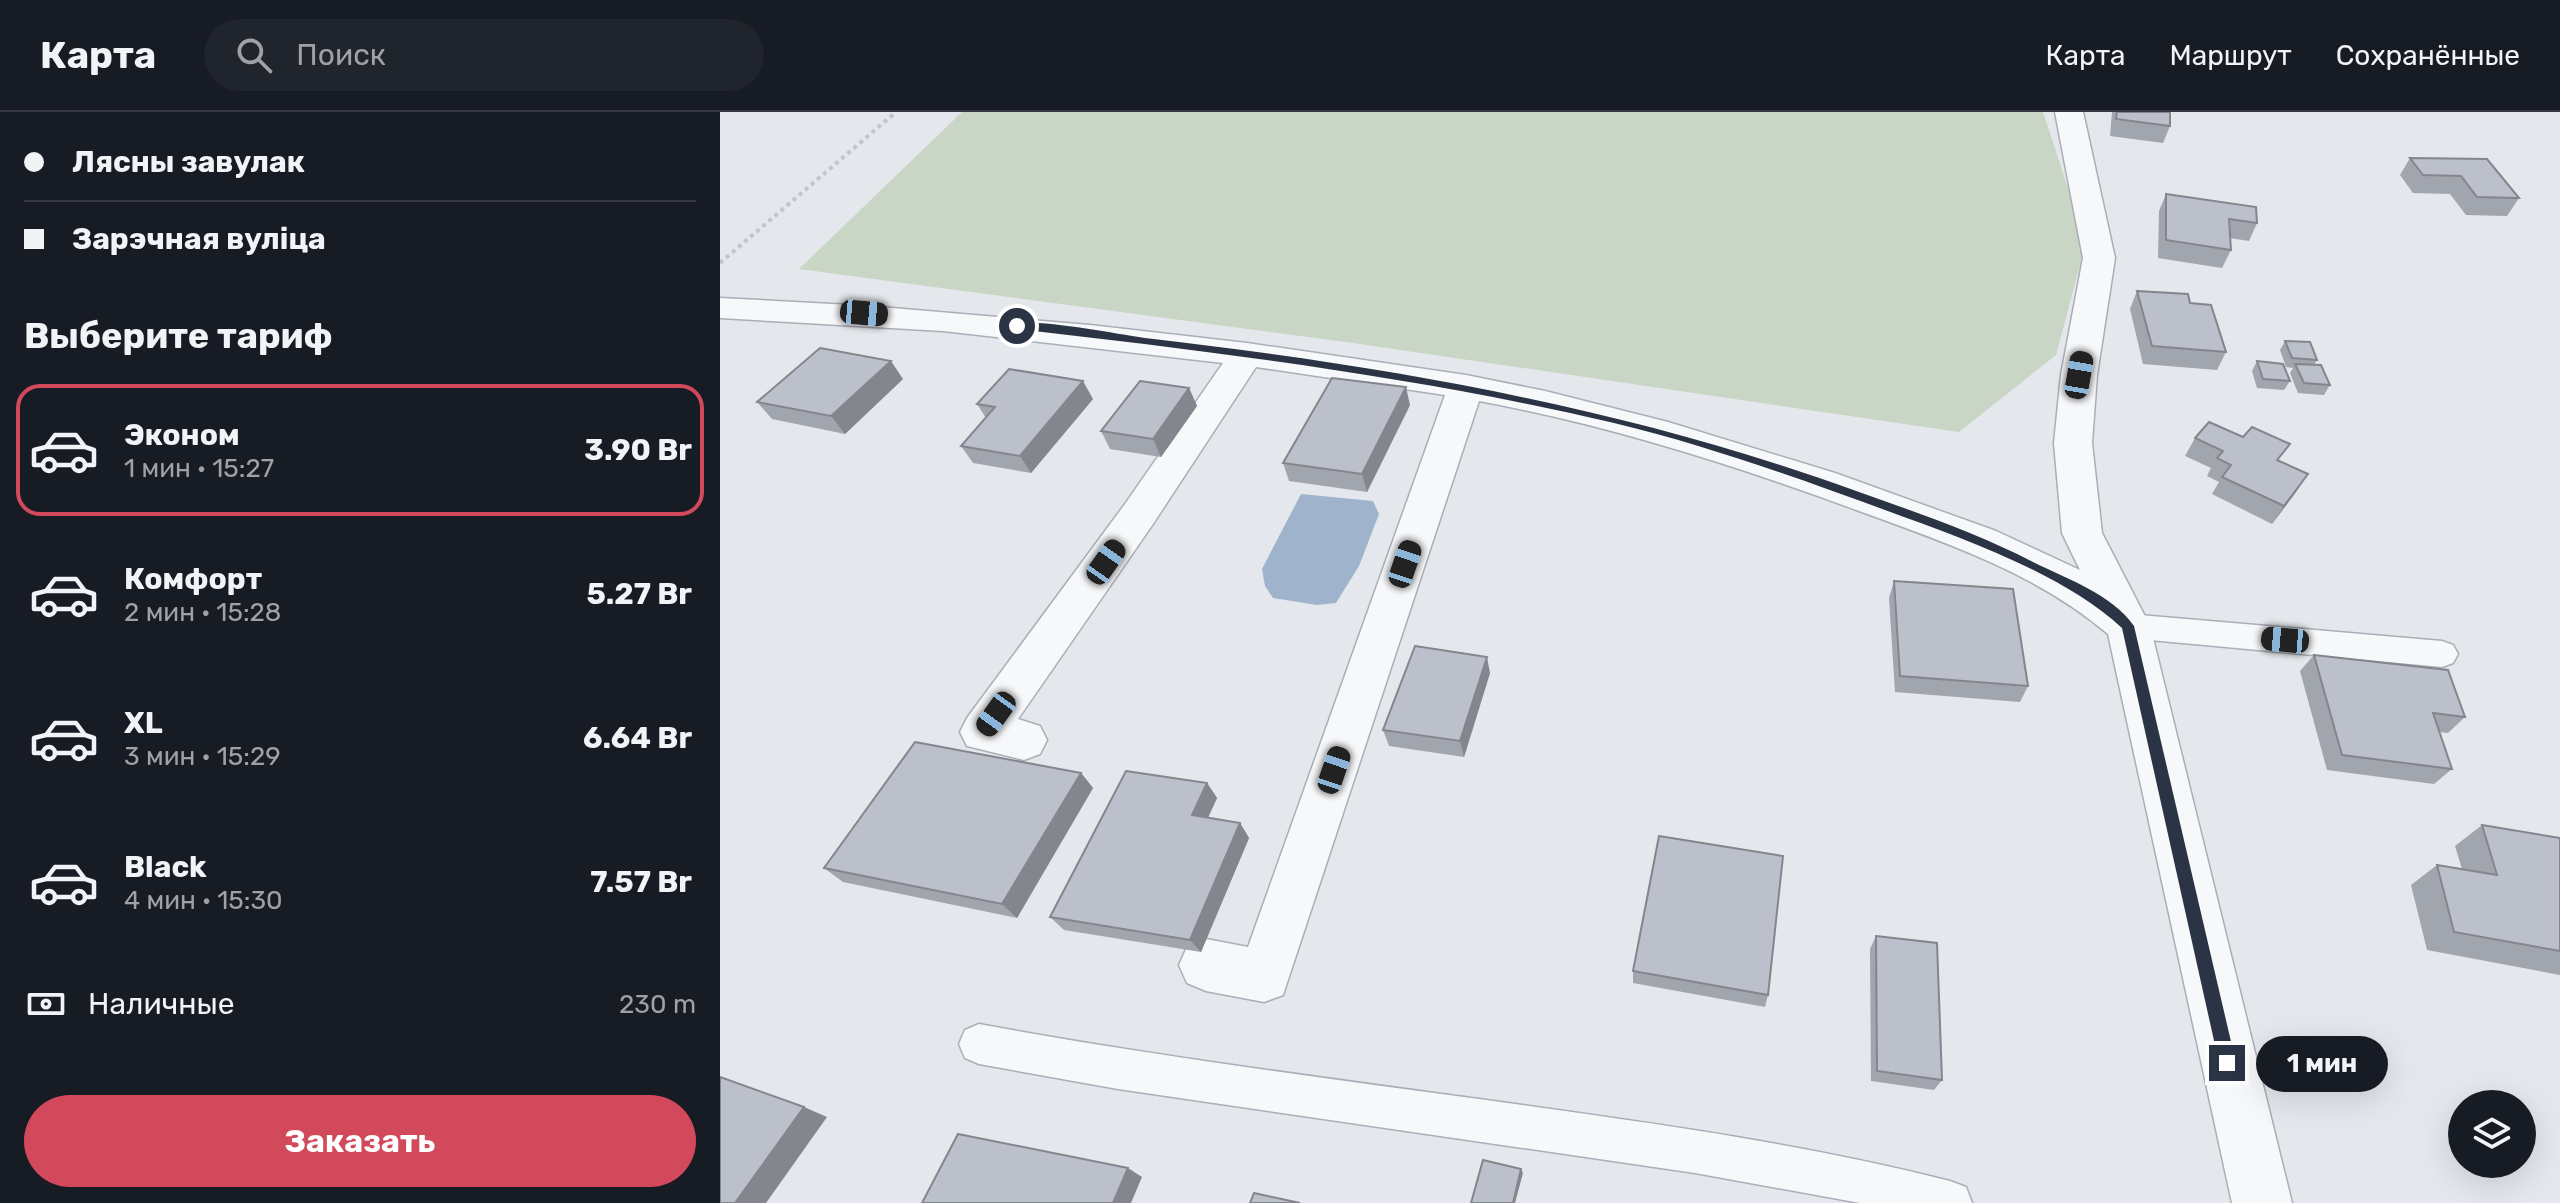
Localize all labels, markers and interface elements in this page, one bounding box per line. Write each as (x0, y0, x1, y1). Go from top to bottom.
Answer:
search box (204, 19, 764, 91)
text: Карта (40, 32, 156, 78)
icon: search (232, 33, 276, 77)
text: Поиск (296, 37, 386, 73)
text: Карта (2046, 39, 2125, 72)
text: Маршрут (2169, 39, 2292, 72)
text: Сохранённые (2336, 39, 2520, 72)
text: Лясны завулак (72, 144, 305, 180)
text: Зарэчная вуліца (72, 221, 326, 257)
car (839, 299, 889, 327)
route start (999, 308, 1035, 344)
text: Выберите тариф (24, 314, 333, 357)
car (2063, 349, 2095, 401)
icon: car (28, 414, 100, 486)
text: Эконом (124, 417, 240, 453)
text: 3.90 Br (584, 432, 692, 468)
text: 1 мин · 15:27 (124, 453, 274, 484)
car (1082, 535, 1130, 589)
car (1386, 537, 1424, 591)
icon: car (28, 558, 100, 630)
text: Комфорт (124, 561, 262, 597)
text: 5.27 Br (586, 576, 692, 612)
text: 2 мин · 15:28 (124, 597, 281, 628)
car (2260, 626, 2310, 654)
car (972, 688, 1020, 740)
icon: car (28, 702, 100, 774)
text: XL (124, 705, 163, 741)
text: 6.64 Br (583, 720, 692, 756)
text: 3 мин · 15:29 (124, 741, 281, 772)
car (1315, 743, 1353, 797)
icon: car (28, 846, 100, 918)
text: Black (124, 849, 207, 885)
text: 7.57 Br (590, 864, 692, 900)
text: 4 мин · 15:30 (124, 885, 283, 916)
icon: cash (24, 982, 68, 1026)
text: Наличные (88, 986, 234, 1022)
text: 230 m (619, 989, 696, 1020)
callout: 1 мин (2255, 1035, 2387, 1091)
route end (2209, 1045, 2245, 1081)
text: 1 мин (2287, 1048, 2357, 1079)
map controls (2448, 1090, 2536, 1178)
button: layers (2448, 1090, 2536, 1178)
button: Заказать (24, 1095, 696, 1187)

